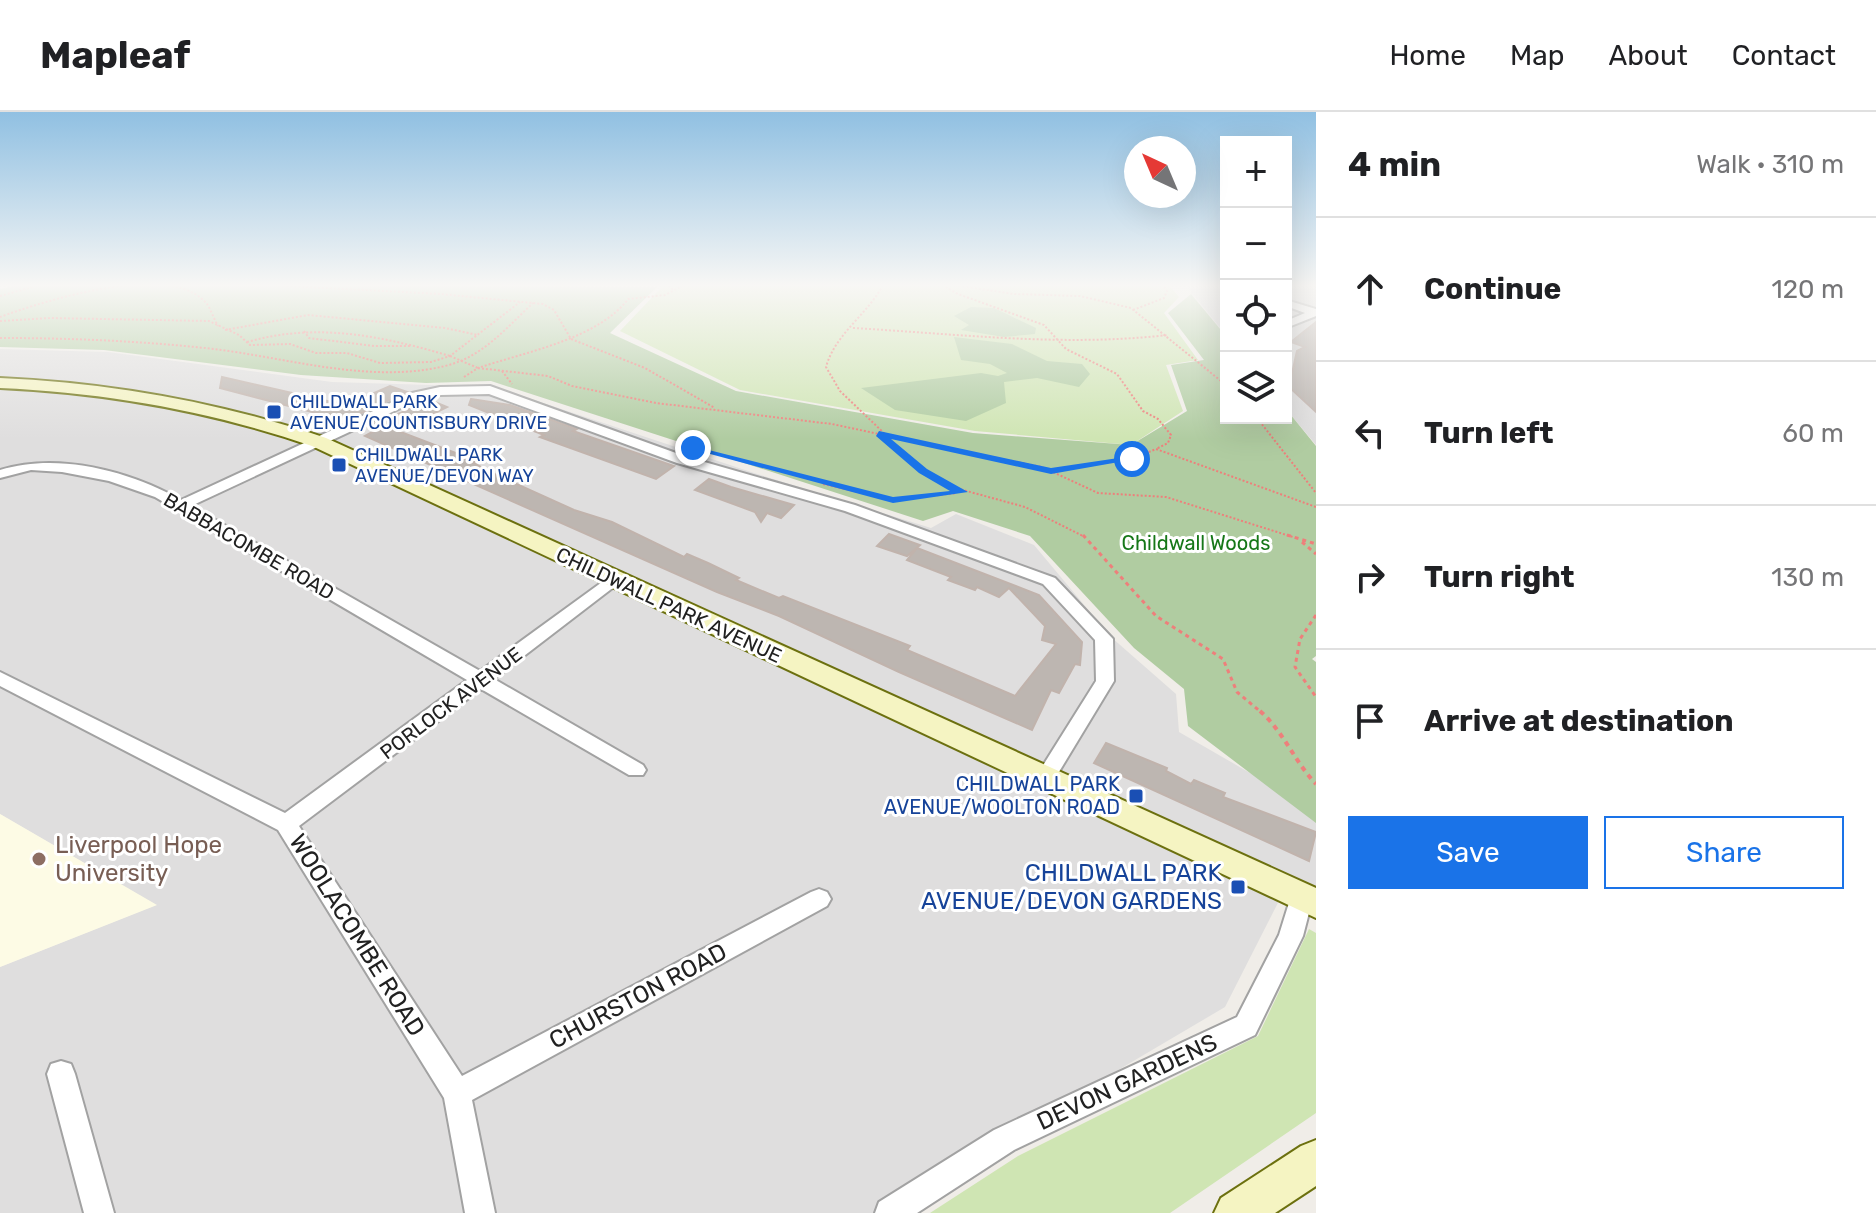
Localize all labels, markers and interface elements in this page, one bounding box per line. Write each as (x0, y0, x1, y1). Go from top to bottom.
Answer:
text: Mapleaf (40, 32, 190, 78)
text: Home (1389, 39, 1466, 72)
text: Map (1510, 39, 1564, 72)
text: About (1608, 39, 1688, 72)
text: Contact (1732, 39, 1836, 72)
north arrow (1124, 136, 1196, 208)
map controls (1220, 136, 1292, 424)
button: + (1220, 136, 1292, 208)
text: 4 min (1348, 144, 1441, 185)
text: Walk · 310 m (1696, 149, 1844, 180)
button: − (1220, 208, 1292, 280)
icon: ahead (1348, 267, 1392, 311)
text: Continue (1424, 271, 1561, 307)
text: 120 m (1772, 274, 1844, 305)
button: locate (1220, 280, 1292, 352)
button: layers (1220, 352, 1292, 424)
place label: CHILDWALL PARK AVENUE/COUNTISBURY DRIVE (290, 391, 547, 434)
marker: CHILDWALL PARK AVENUE/COUNTISBURY DRIVE (265, 403, 283, 421)
icon: left (1348, 411, 1392, 455)
text: Turn left (1424, 415, 1554, 451)
text: 60 m (1782, 418, 1844, 449)
route end (675, 430, 711, 466)
route start (1114, 441, 1150, 477)
place label: CHILDWALL PARK AVENUE/DEVON WAY (355, 444, 534, 487)
marker: CHILDWALL PARK AVENUE/DEVON WAY (330, 456, 348, 474)
street label: BABBACOMBE ROAD (159, 487, 339, 605)
park label: Childwall Woods (1122, 531, 1270, 555)
street label: CHILDWALL PARK AVENUE (552, 542, 786, 668)
icon: right (1348, 555, 1392, 599)
text: Turn right (1424, 559, 1575, 595)
text: 130 m (1771, 562, 1844, 593)
street label: PORLOCK AVENUE (375, 642, 527, 764)
icon: arrive (1348, 699, 1392, 743)
text: Arrive at destination (1424, 703, 1734, 739)
place label: CHILDWALL PARK AVENUE/WOOLTON ROAD (884, 772, 1120, 819)
marker: CHILDWALL PARK AVENUE/WOOLTON ROAD (1127, 787, 1145, 805)
button: Save (1348, 816, 1588, 889)
button: Share (1604, 816, 1844, 889)
street label: WOOLACOMBE ROAD (283, 829, 431, 1041)
place label: Liverpool Hope University (55, 831, 222, 887)
marker: Liverpool Hope University (30, 850, 48, 868)
place label: CHILDWALL PARK AVENUE/DEVON GARDENS (921, 859, 1223, 915)
marker: CHILDWALL PARK AVENUE/DEVON GARDENS (1229, 878, 1247, 896)
street label: CHURSTON ROAD (544, 937, 732, 1055)
street label: DEVON GARDENS (1033, 1028, 1221, 1136)

